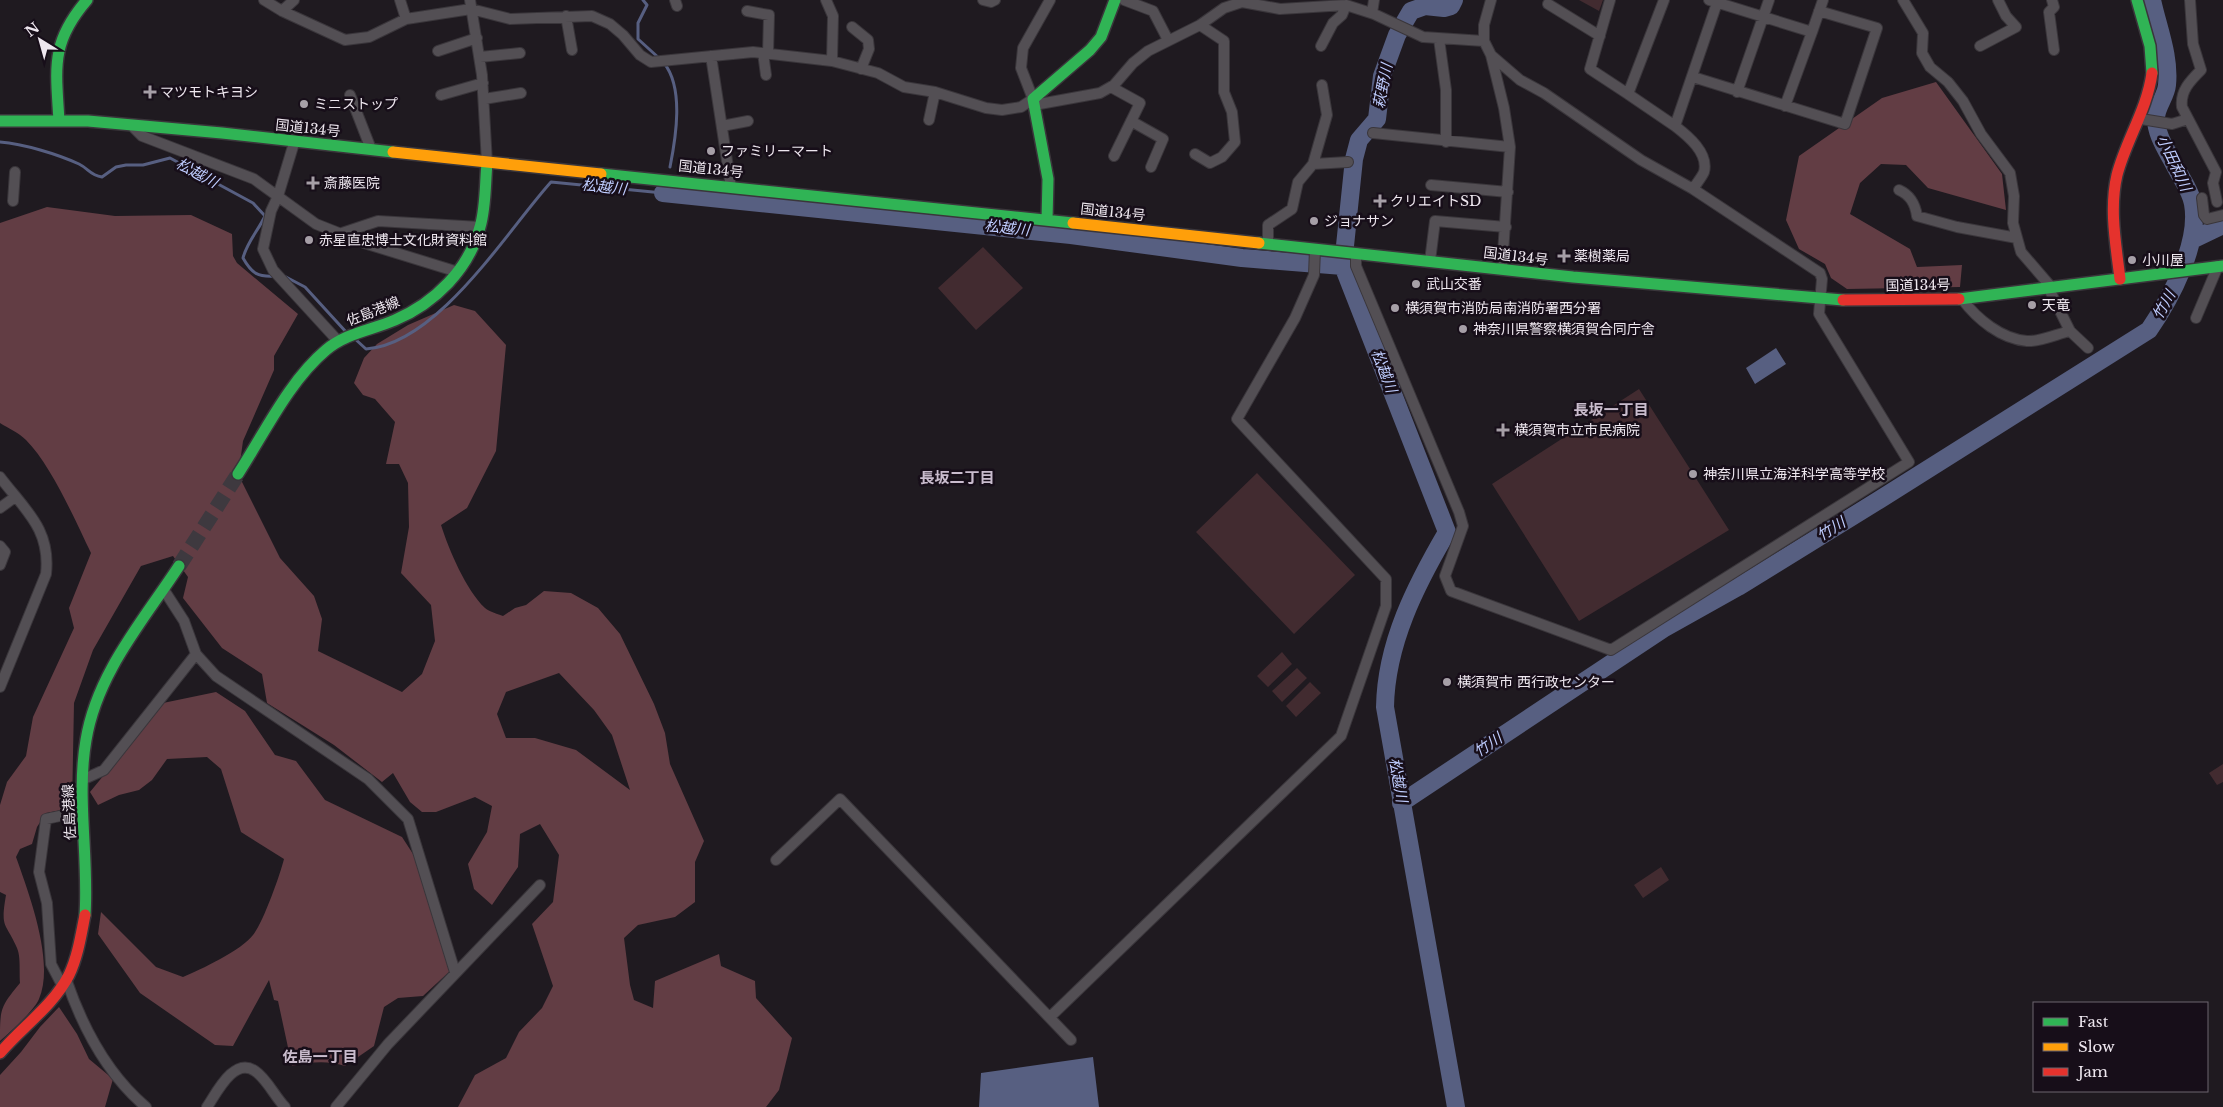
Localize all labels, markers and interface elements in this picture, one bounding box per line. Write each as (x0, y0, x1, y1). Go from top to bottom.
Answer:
north arrow (15, 15, 65, 65)
text: N (22, 18, 43, 41)
water label: 萩野川 (1369, 60, 1397, 110)
place label: マツモトキヨシ (160, 83, 258, 101)
marker: マツモトキヨシ (144, 86, 156, 98)
place label: ミニストップ (314, 95, 398, 113)
marker: ミニストップ (298, 98, 310, 110)
street label: 国道134号 (275, 116, 341, 140)
water label: 小田和川 (2153, 132, 2197, 196)
place label: ファミリーマート (721, 142, 833, 160)
marker: ファミリーマート (705, 145, 717, 157)
water label: 松越川 (173, 154, 223, 192)
street label: 国道134号 (678, 157, 744, 181)
place label: 斎藤医院 (324, 174, 380, 192)
water label: 松越川 (581, 175, 629, 199)
marker: 斎藤医院 (306, 176, 320, 190)
place label: クリエイトSD (1390, 192, 1481, 210)
marker: クリエイトSD (1374, 195, 1386, 207)
street label: 国道134号 (1080, 200, 1146, 224)
place label: ジョナサン (1324, 212, 1394, 230)
marker: ジョナサン (1308, 215, 1320, 227)
water label: 松越川 (984, 216, 1032, 240)
place label: 赤星直忠博士文化財資料館 (319, 231, 487, 249)
marker: 赤星直忠博士文化財資料館 (303, 234, 315, 246)
street label: 国道134号 (1483, 243, 1549, 269)
place label: 薬樹薬局 (1574, 247, 1630, 265)
marker: 薬樹薬局 (1558, 250, 1570, 262)
place label: 小川屋 (2142, 251, 2184, 269)
marker: 小川屋 (2126, 254, 2138, 266)
place label: 武山交番 (1426, 275, 1482, 293)
street label: 国道134号 (1885, 275, 1951, 295)
marker: 武山交番 (1410, 278, 1422, 290)
water label: 竹川 (2148, 285, 2180, 322)
street label: 佐島港線 (344, 292, 402, 330)
place label: 天竜 (2042, 296, 2070, 314)
place label: 横須賀市消防局南消防署西分署 (1405, 299, 1601, 317)
marker: 天竜 (2026, 299, 2038, 311)
marker: 横須賀市消防局南消防署西分署 (1389, 302, 1401, 314)
place label: 神奈川県警察横須賀合同庁舎 (1473, 320, 1655, 338)
marker: 神奈川県警察横須賀合同庁舎 (1457, 323, 1469, 335)
water label: 松越川 (1368, 346, 1402, 397)
district label: 長坂一丁目 (1573, 400, 1649, 419)
place label: 横須賀市立市民病院 (1514, 421, 1640, 439)
marker: 横須賀市立市民病院 (1496, 423, 1510, 437)
place label: 神奈川県立海洋科学高等学校 (1703, 465, 1885, 483)
district label: 長坂二丁目 (919, 468, 995, 487)
marker: 神奈川県立海洋科学高等学校 (1687, 468, 1699, 480)
water label: 竹川 (1813, 512, 1850, 545)
place label: 横須賀市 西行政センター (1457, 673, 1615, 691)
marker: 横須賀市 西行政センター (1441, 676, 1453, 688)
water label: 竹川 (1470, 727, 1507, 761)
water label: 松越川 (1385, 756, 1412, 806)
street label: 佐島港線 (59, 784, 79, 840)
legend (2033, 1002, 2208, 1092)
text: Fast (2078, 1012, 2109, 1031)
text: Slow (2078, 1037, 2115, 1056)
district label: 佐島一丁目 (282, 1047, 358, 1066)
text: Jam (2076, 1062, 2108, 1081)

